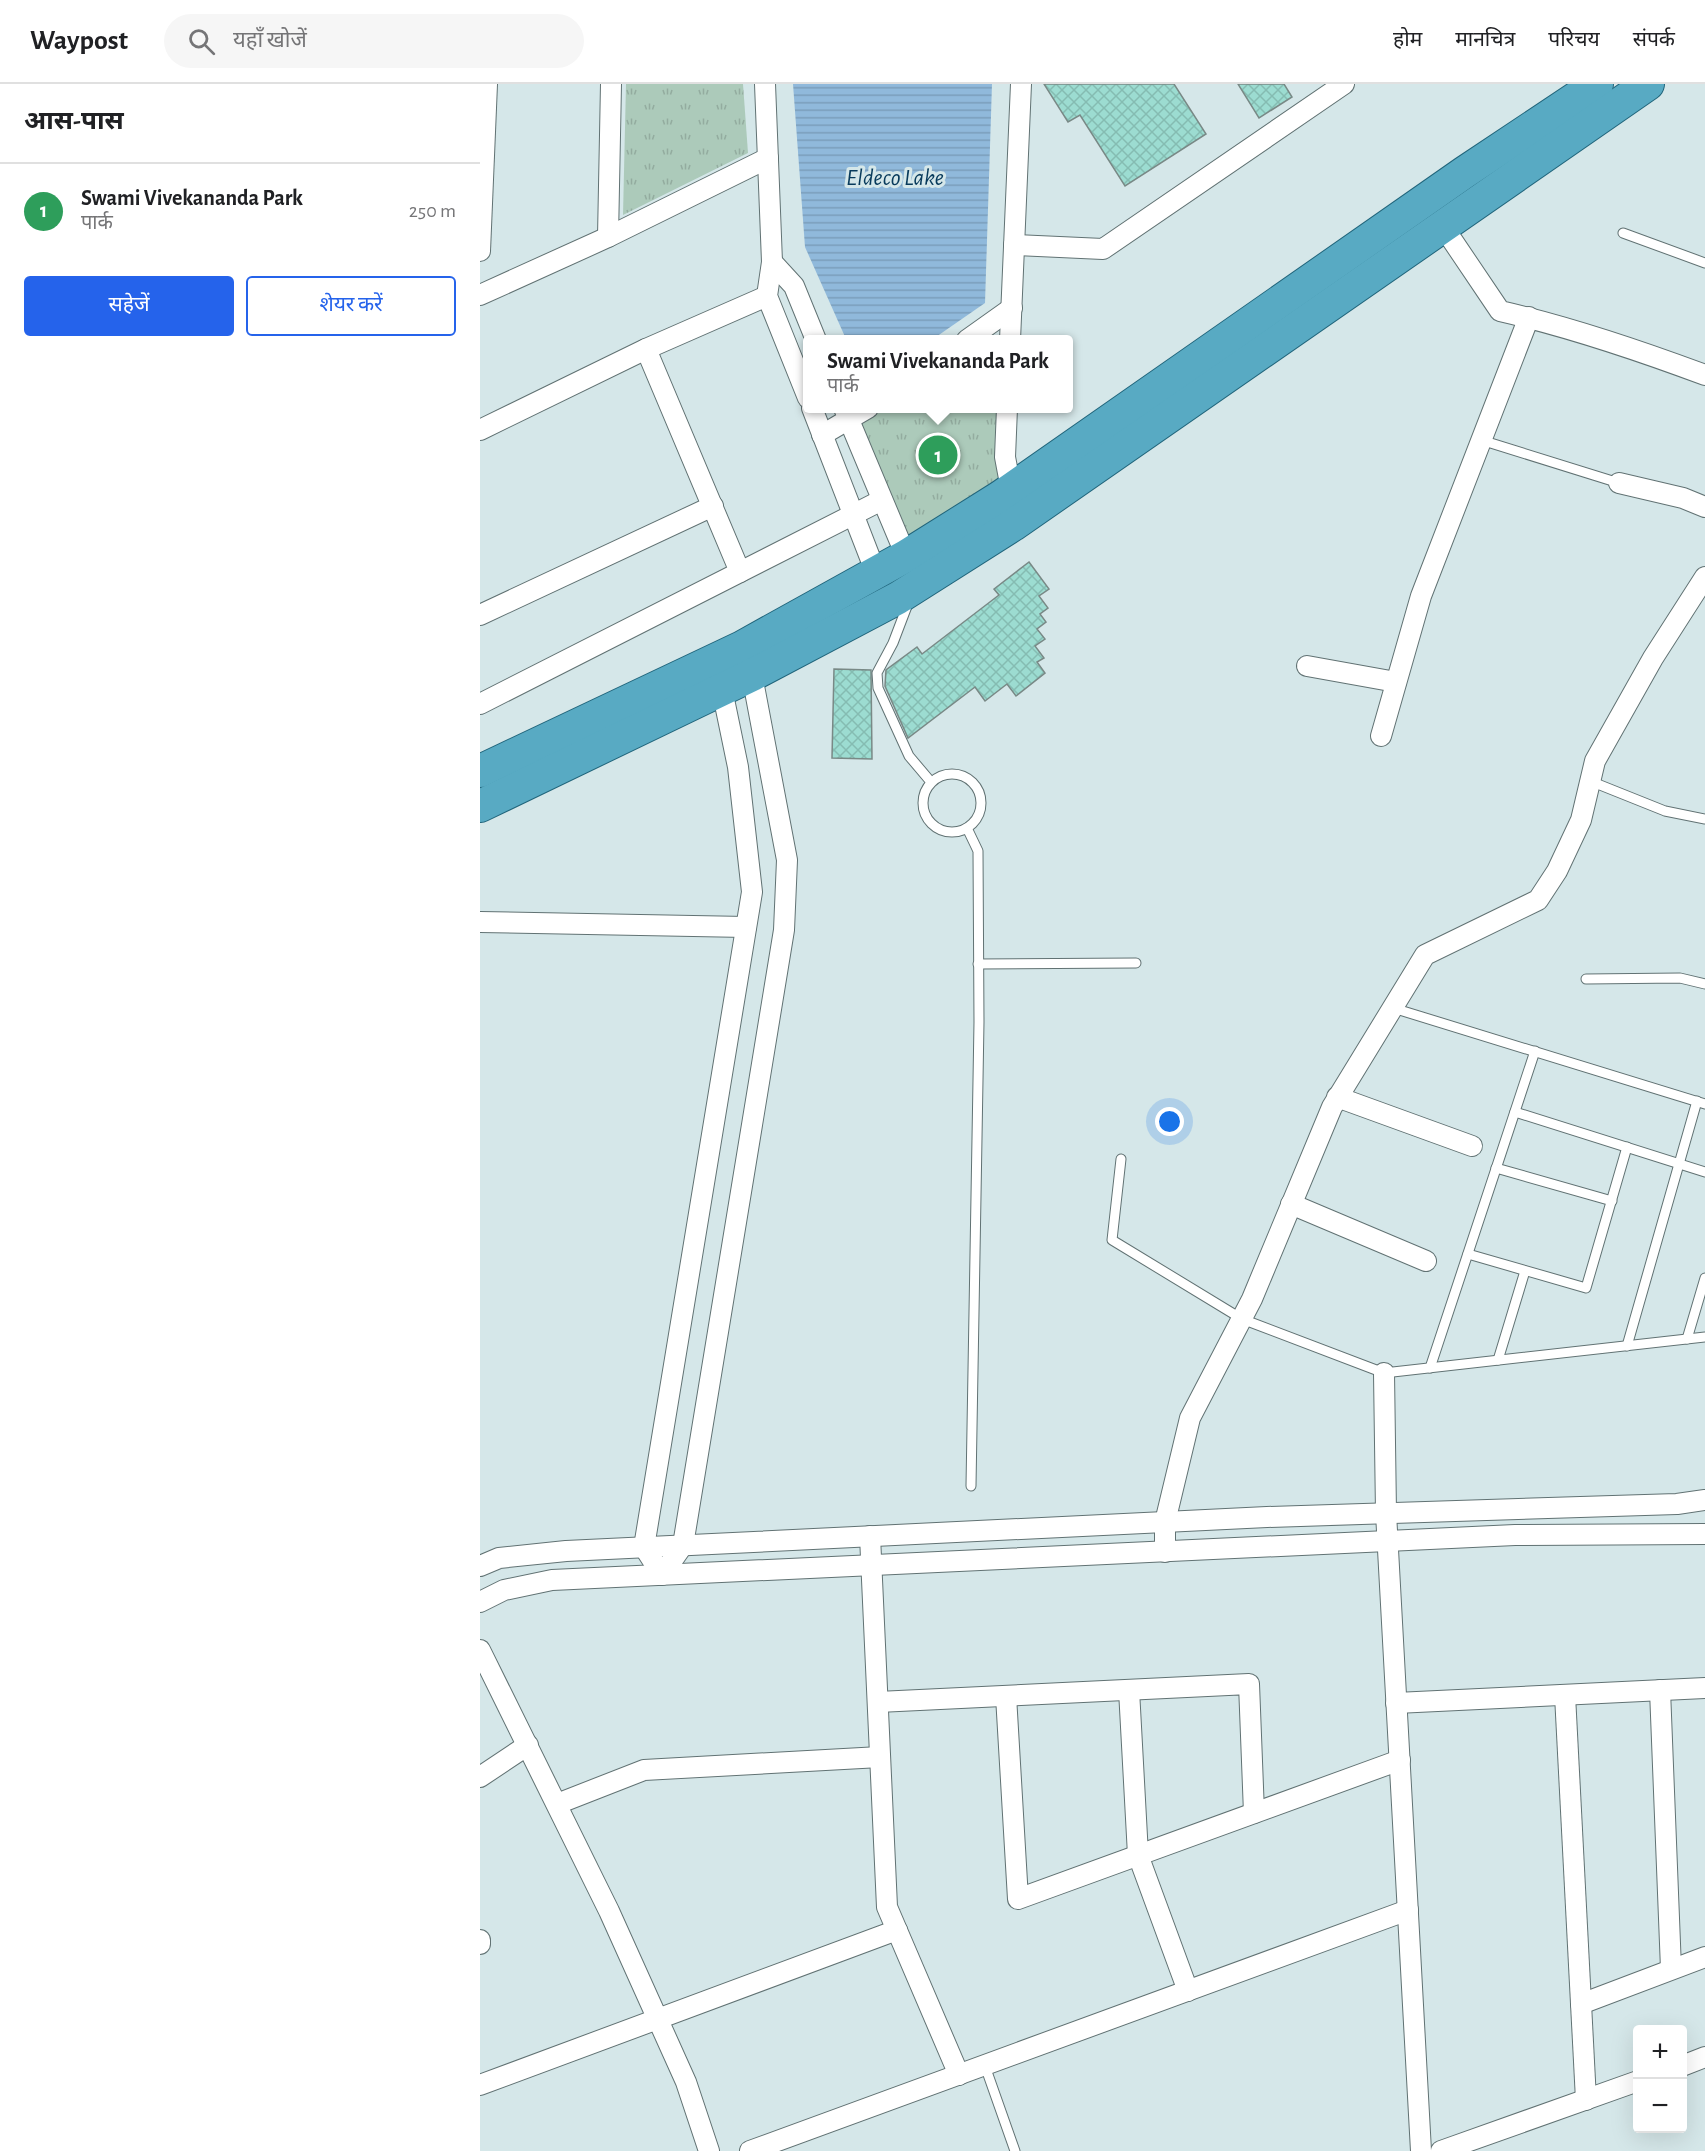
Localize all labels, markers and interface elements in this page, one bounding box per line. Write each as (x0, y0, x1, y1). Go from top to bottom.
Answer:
search box (164, 14, 584, 68)
icon: search (185, 25, 218, 58)
text: Waypost (30, 27, 128, 55)
text: यहाँ खोजें (233, 29, 307, 51)
text: होम (1393, 29, 1422, 50)
text: मानचित्र (1455, 29, 1515, 50)
text: परिचय (1548, 29, 1600, 50)
text: संपर्क (1633, 29, 1675, 50)
text: आस-पास (24, 108, 124, 134)
water label: Eldeco Lake (846, 166, 944, 190)
text: Swami Vivekananda Park (81, 187, 303, 209)
text: 1 (40, 201, 47, 221)
text: 250 m (409, 201, 456, 221)
text: पार्क (81, 213, 113, 233)
button: सहेजें (24, 276, 234, 336)
button: शेयर करें (246, 276, 456, 336)
popup (803, 335, 1073, 413)
text: Swami Vivekananda Park (827, 350, 1049, 372)
text: पार्क (827, 376, 859, 396)
pin: 1 (918, 432, 958, 478)
your location (1155, 1107, 1184, 1136)
map controls (1633, 2025, 1687, 2133)
button: + (1633, 2025, 1687, 2079)
button: − (1633, 2079, 1687, 2133)

